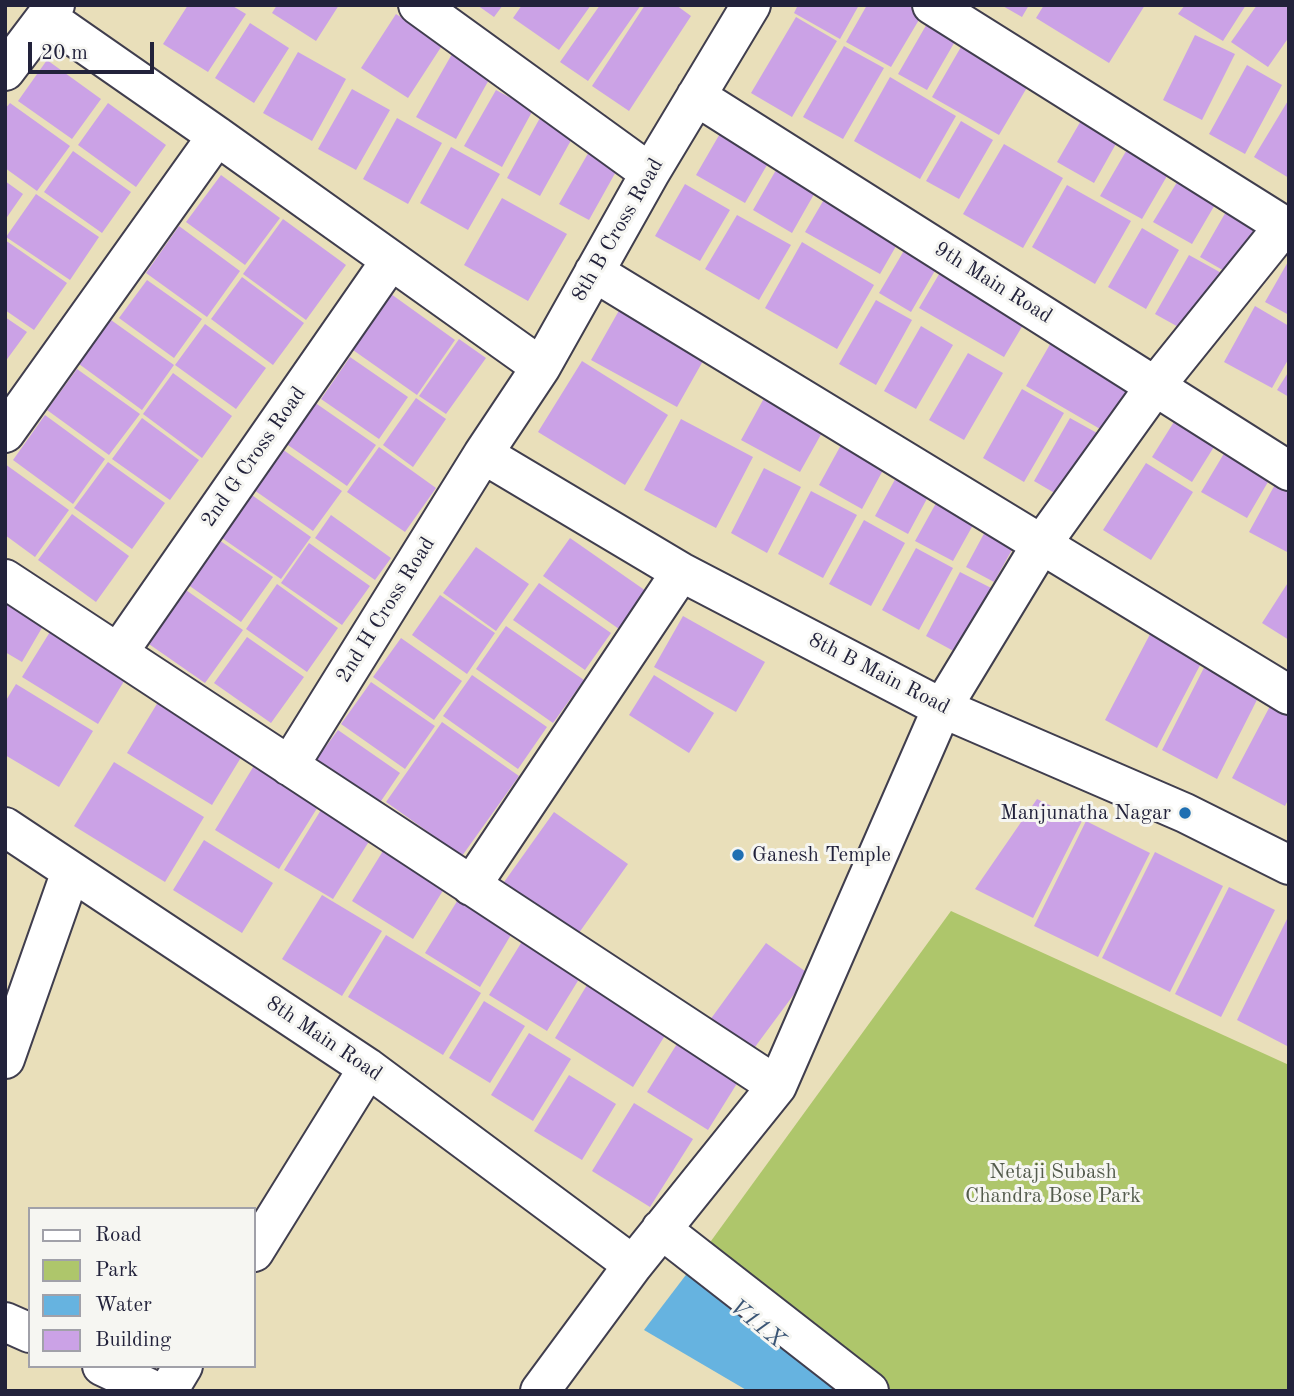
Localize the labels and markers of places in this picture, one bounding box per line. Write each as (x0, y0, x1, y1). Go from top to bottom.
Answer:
place label: Manjunatha Nagar (1000, 800, 1171, 826)
marker: Manjunatha Nagar (1177, 805, 1193, 821)
place label: Ganesh Temple (752, 842, 891, 868)
marker: Ganesh Temple (730, 847, 746, 863)

